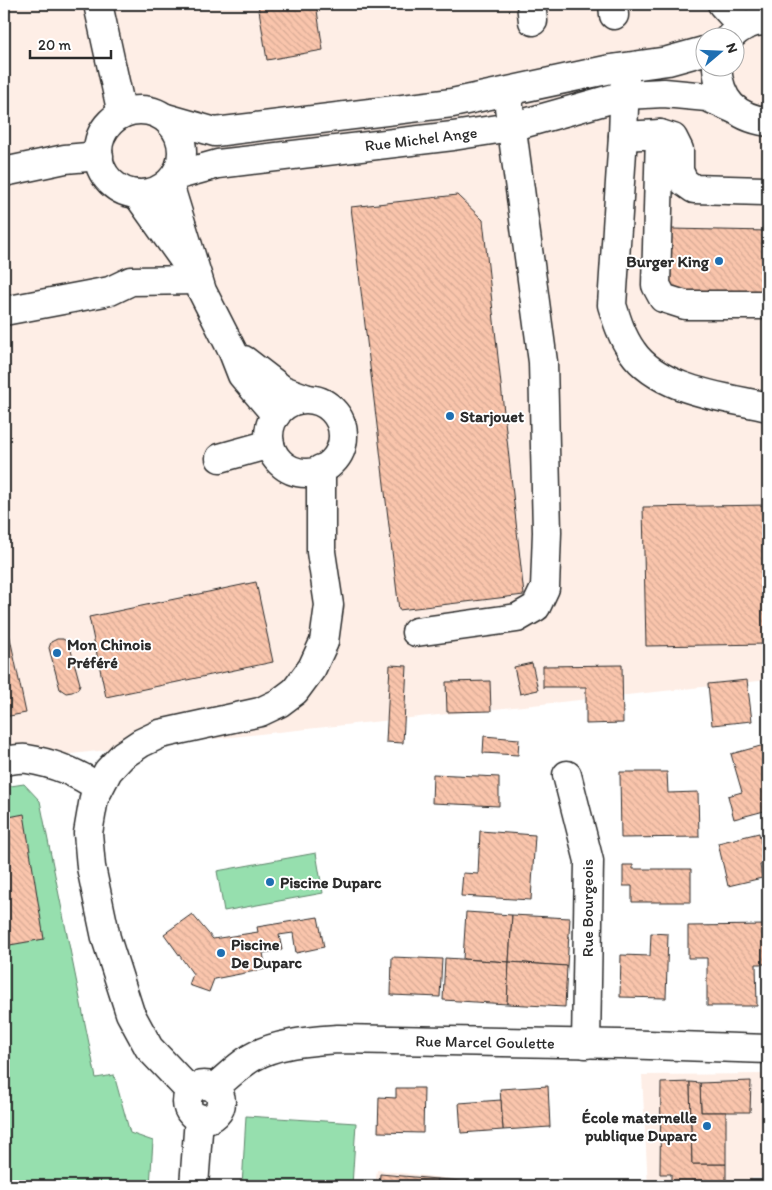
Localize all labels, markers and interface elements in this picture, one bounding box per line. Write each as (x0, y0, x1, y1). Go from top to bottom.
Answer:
scale bar (30, 28, 111, 60)
north arrow (694, 28, 744, 78)
text: 20 m (38, 36, 72, 54)
text: N (722, 41, 741, 55)
street label: Rue Michel Ange (364, 123, 478, 155)
place label: Burger King (626, 252, 710, 272)
marker: Burger King (713, 255, 725, 267)
place label: Starjouet (460, 407, 524, 427)
marker: Starjouet (444, 410, 456, 422)
place label: Mon Chinois Préféré (67, 635, 151, 672)
marker: Mon Chinois Préféré (51, 647, 63, 659)
street label: Rue Bourgeois (578, 859, 597, 957)
place label: Piscine Duparc (280, 873, 382, 893)
marker: Piscine Duparc (264, 876, 276, 888)
place label: Piscine De Duparc (231, 935, 302, 973)
marker: Piscine De Duparc (215, 947, 227, 959)
street label: Rue Marcel Goulette (415, 1031, 555, 1053)
place label: École maternelle publique Duparc (582, 1108, 697, 1146)
marker: École maternelle publique Duparc (701, 1120, 713, 1132)

